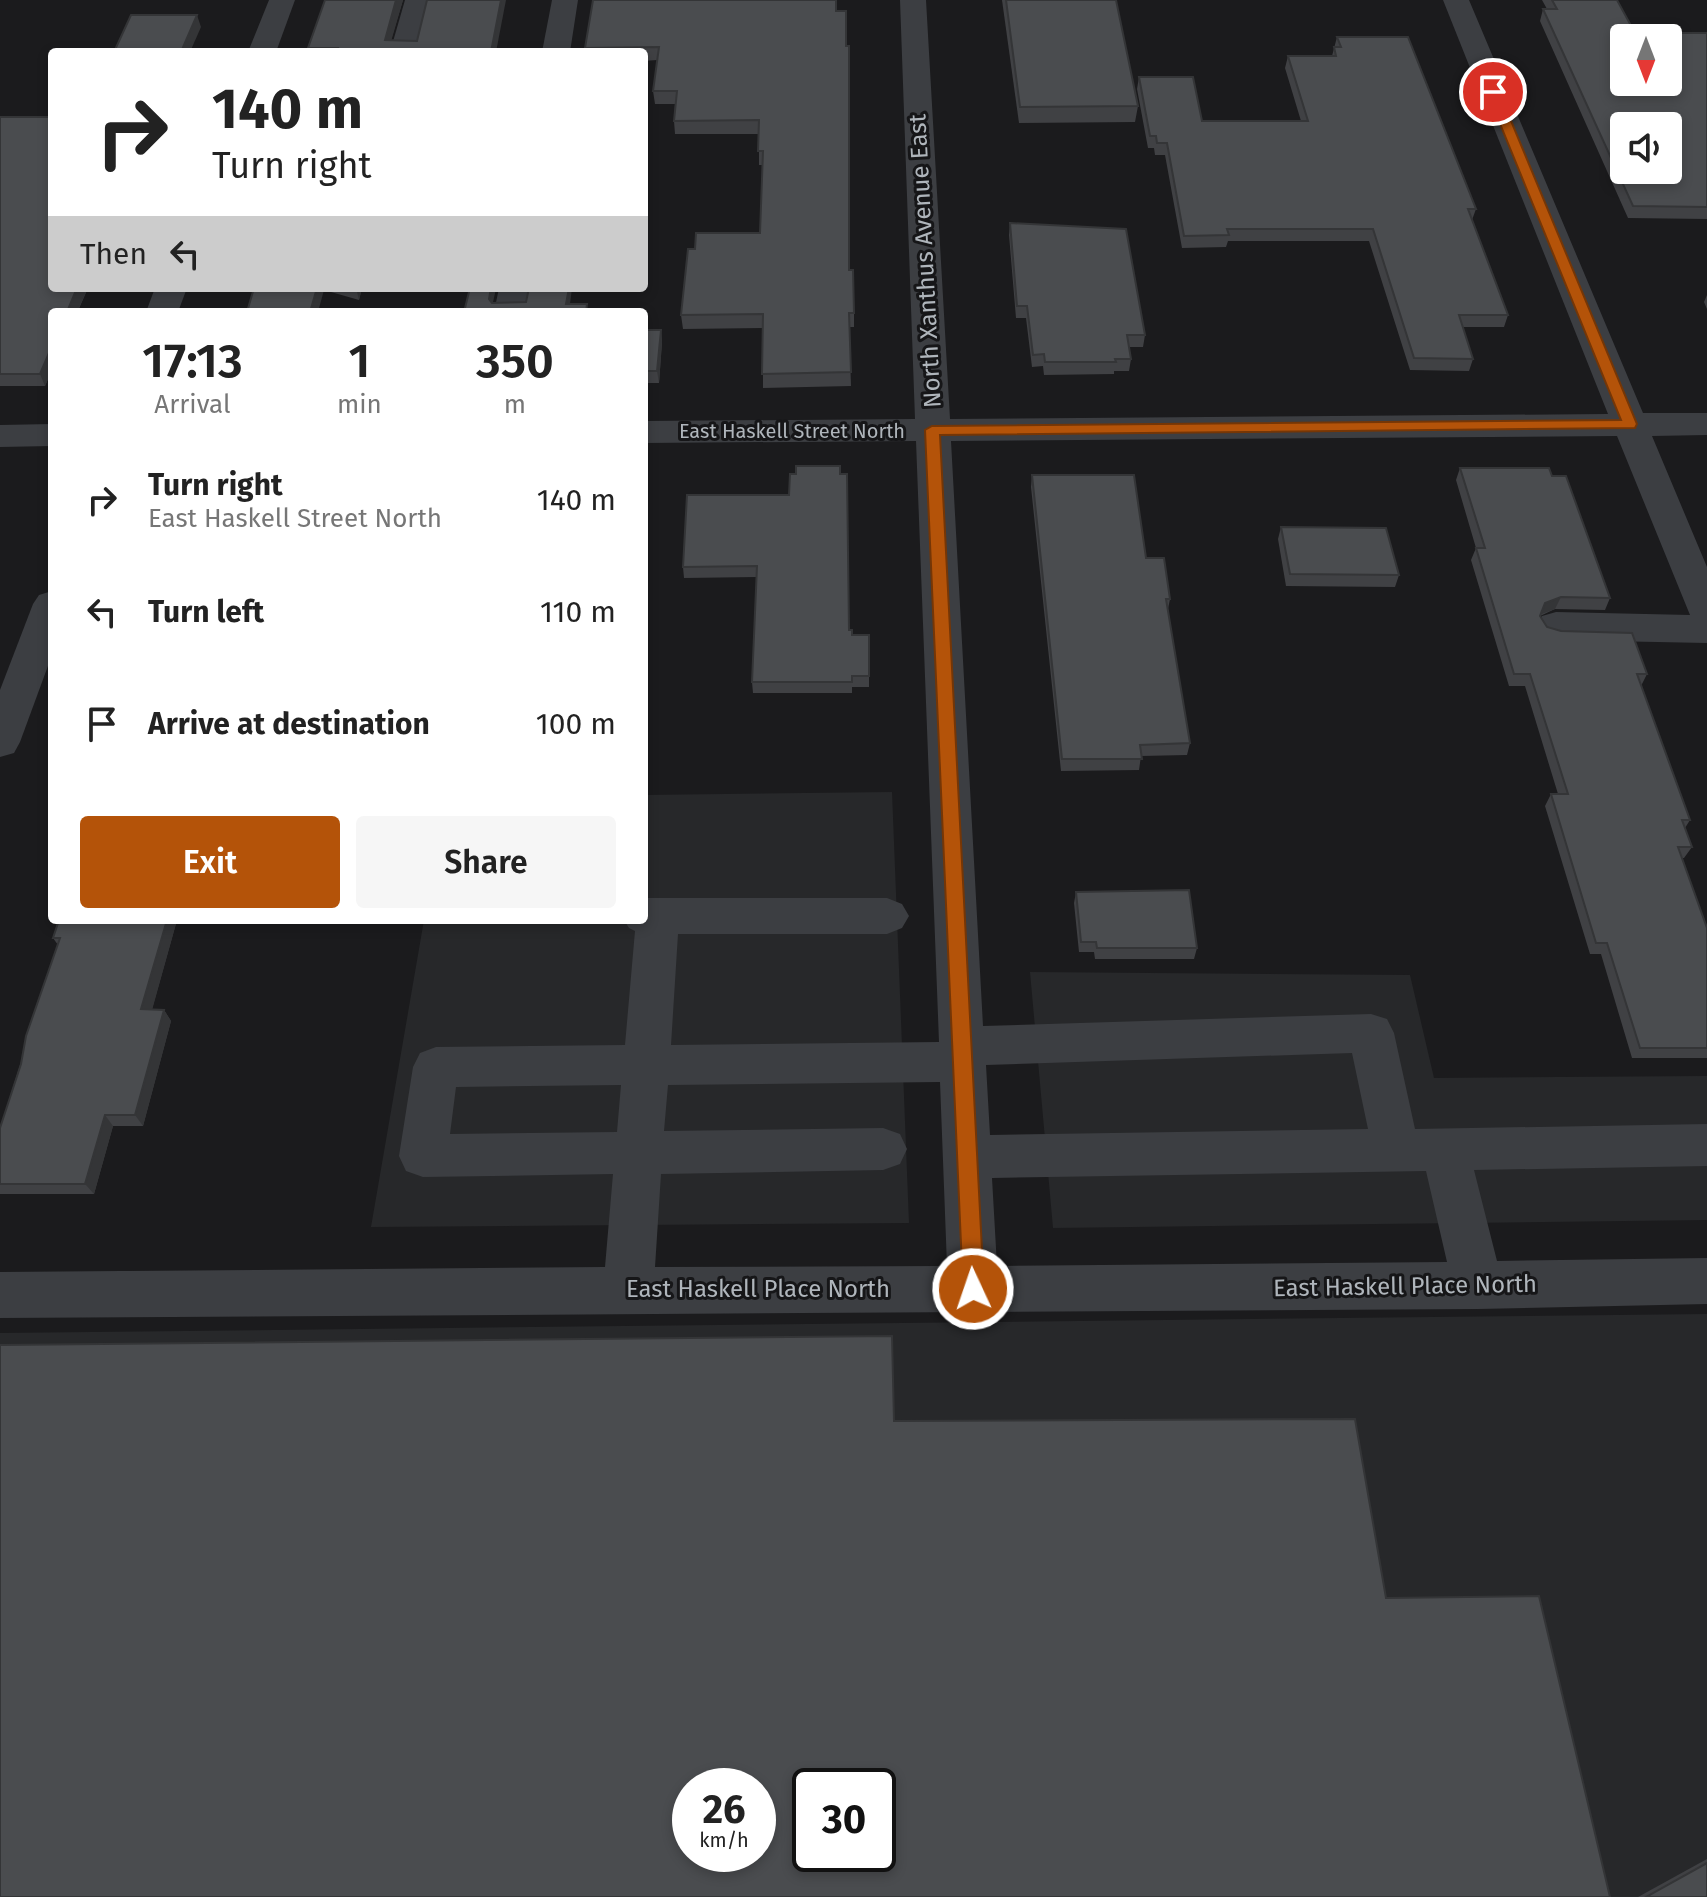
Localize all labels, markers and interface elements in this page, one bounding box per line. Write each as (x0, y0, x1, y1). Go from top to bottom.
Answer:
north arrow (1610, 24, 1682, 96)
map controls (1610, 24, 1682, 184)
pin (1459, 58, 1527, 126)
icon: arrive (1471, 70, 1515, 114)
text: 140 m (212, 76, 363, 143)
icon: right (80, 80, 184, 184)
button: sound (1610, 112, 1682, 184)
street label: North Xanthus Avenue East (903, 113, 947, 409)
text: Turn right (212, 144, 372, 188)
icon: left (163, 232, 207, 276)
text: Then (80, 236, 147, 272)
text: 17:13 (142, 332, 243, 390)
text: 1 (348, 332, 370, 390)
text: 350 (476, 332, 554, 390)
text: Arrival (154, 389, 231, 420)
text: min (337, 389, 382, 420)
text: m (504, 389, 526, 420)
street label: East Haskell Street North (679, 419, 905, 443)
text: Turn right (148, 467, 283, 503)
icon: right (80, 478, 124, 522)
text: 140 m (537, 482, 616, 518)
text: East Haskell Street North (148, 503, 442, 534)
icon: left (80, 590, 124, 634)
text: Turn left (148, 594, 264, 630)
text: 110 m (540, 594, 616, 630)
icon: arrive (80, 702, 124, 746)
text: Arrive at destination (148, 706, 430, 742)
text: 100 m (536, 706, 616, 742)
button: Exit (80, 816, 340, 908)
button: Share (356, 816, 616, 908)
position arrow (931, 1247, 1015, 1331)
street label: East Haskell Place North (1273, 1270, 1537, 1302)
street label: East Haskell Place North (626, 1275, 890, 1303)
speed limit sign: 30 (792, 1768, 896, 1872)
text: 26 (702, 1786, 746, 1834)
text: km/h (699, 1828, 749, 1852)

